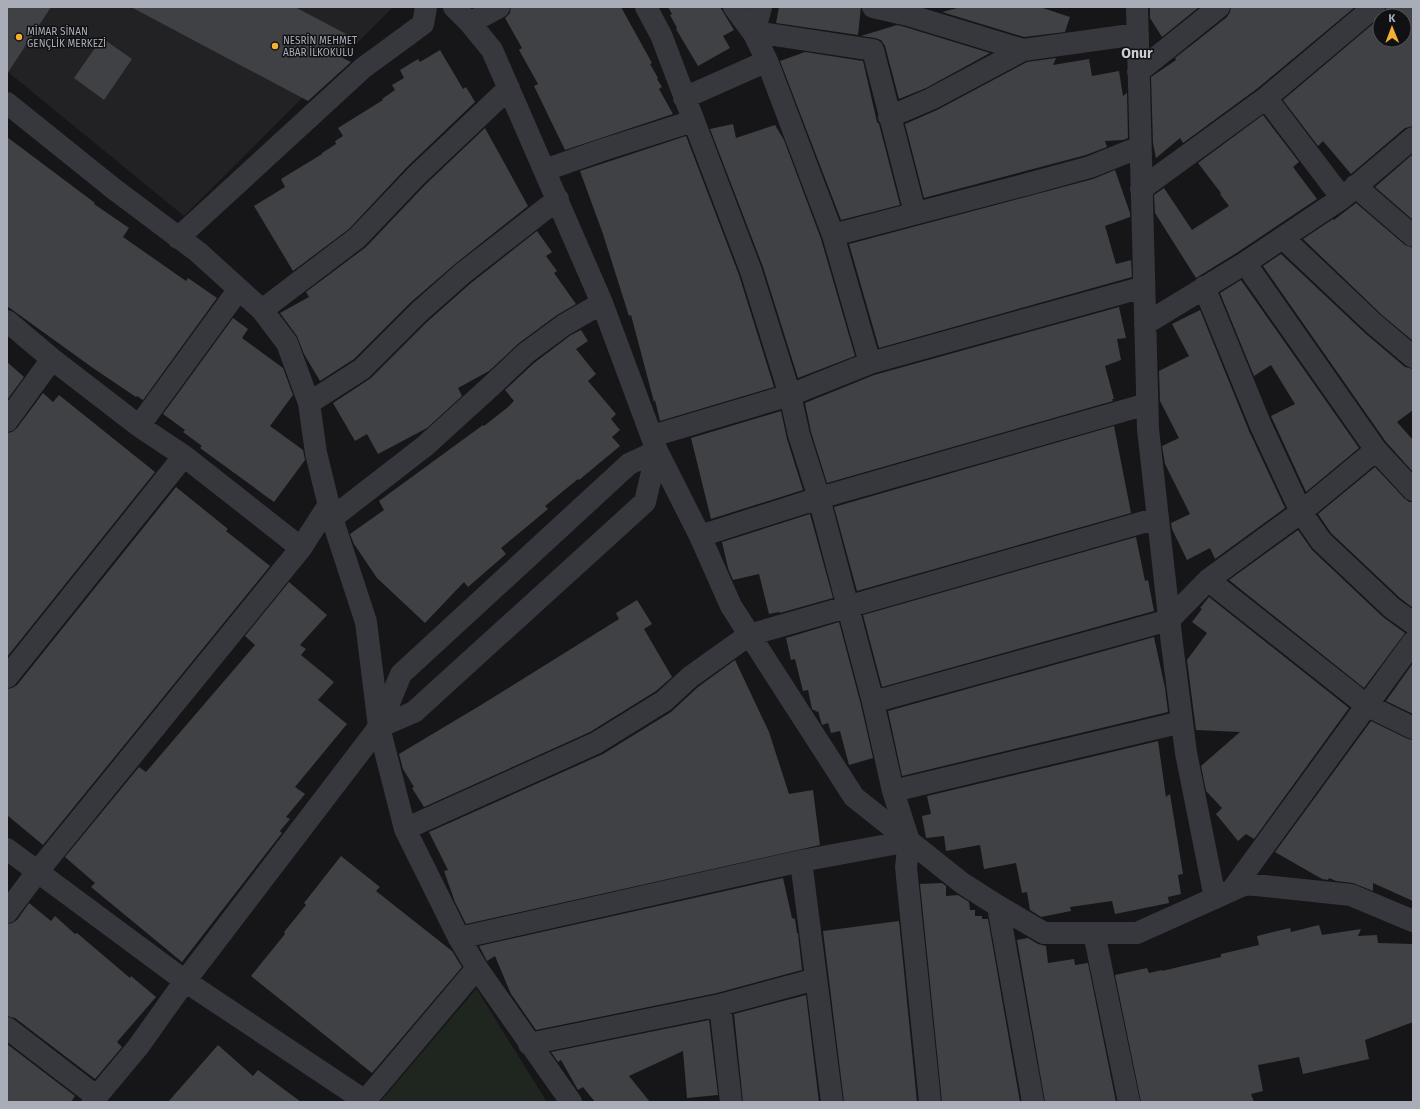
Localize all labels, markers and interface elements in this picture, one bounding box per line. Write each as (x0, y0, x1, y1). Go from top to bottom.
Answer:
north arrow (1372, 8, 1412, 48)
text: K (1388, 12, 1396, 25)
place label: MİMAR SİNAN GENÇLİK MERKEZİ (27, 24, 106, 50)
marker: MİMAR SİNAN GENÇLİK MERKEZİ (14, 32, 24, 42)
place label: NESRİN MEHMET ABAR İLKOKULU (283, 33, 358, 59)
marker: NESRİN MEHMET ABAR İLKOKULU (270, 41, 280, 51)
district label: Onur (1121, 45, 1153, 62)

